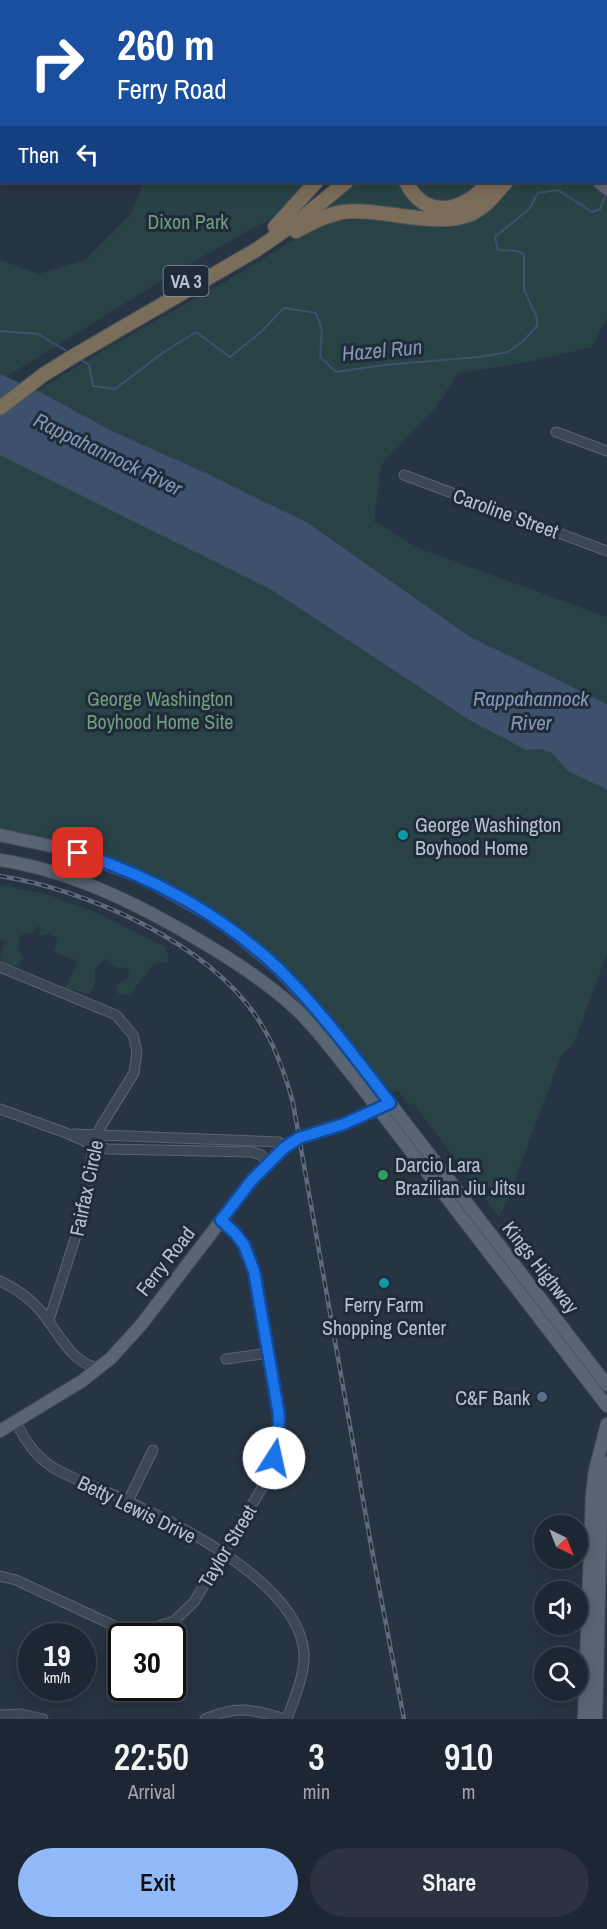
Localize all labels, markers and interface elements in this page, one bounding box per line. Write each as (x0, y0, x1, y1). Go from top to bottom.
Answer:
text: 260 m (117, 17, 215, 73)
icon: right (18, 24, 96, 102)
text: Ferry Road (117, 71, 227, 107)
icon: left (71, 138, 104, 171)
text: Then (18, 140, 59, 170)
park label: Dixon Park (147, 208, 229, 235)
road number: VA 3 (164, 266, 208, 296)
water label: Hazel Run (341, 332, 423, 368)
water label: Rappahannock River (29, 406, 188, 503)
street label: Caroline Street (450, 481, 563, 545)
water label: Rappahannock River (473, 684, 590, 737)
park label: George Washington Boyhood Home Site (87, 685, 233, 735)
place label: George Washington Boyhood Home (415, 811, 561, 861)
pin (52, 827, 103, 878)
marker: George Washington Boyhood Home (396, 828, 410, 842)
icon: arrive (61, 836, 94, 869)
street label: Fairfax Circle (63, 1137, 109, 1239)
place label: Darcio Lara Brazilian Jiu Jitsu (395, 1151, 525, 1201)
marker: Darcio Lara Brazilian Jiu Jitsu (376, 1168, 390, 1182)
street label: Kings Highway (496, 1215, 586, 1319)
street label: Ferry Road (129, 1221, 201, 1301)
marker: Ferry Farm Shopping Center (377, 1276, 391, 1290)
place label: Ferry Farm Shopping Center (322, 1291, 447, 1341)
place label: C&F Bank (455, 1384, 531, 1411)
marker: C&F Bank (535, 1390, 549, 1404)
position arrow (242, 1426, 306, 1490)
street label: Betty Lewis Drive (73, 1469, 201, 1549)
street label: Taylor Street (192, 1499, 263, 1593)
north arrow (534, 1515, 588, 1569)
map controls (534, 1515, 588, 1701)
button: sound (534, 1581, 588, 1635)
speed limit sign: 30 (108, 1623, 186, 1701)
text: 19 (43, 1635, 71, 1675)
button: search (534, 1647, 588, 1701)
text: km/h (44, 1667, 70, 1688)
text: 22:50 (114, 1733, 189, 1781)
text: 3 (308, 1733, 325, 1781)
text: 910 (444, 1733, 493, 1781)
text: Arrival (128, 1778, 175, 1805)
text: min (303, 1778, 330, 1805)
text: m (462, 1778, 475, 1805)
button: Exit (18, 1848, 298, 1917)
button: Share (310, 1848, 589, 1917)

